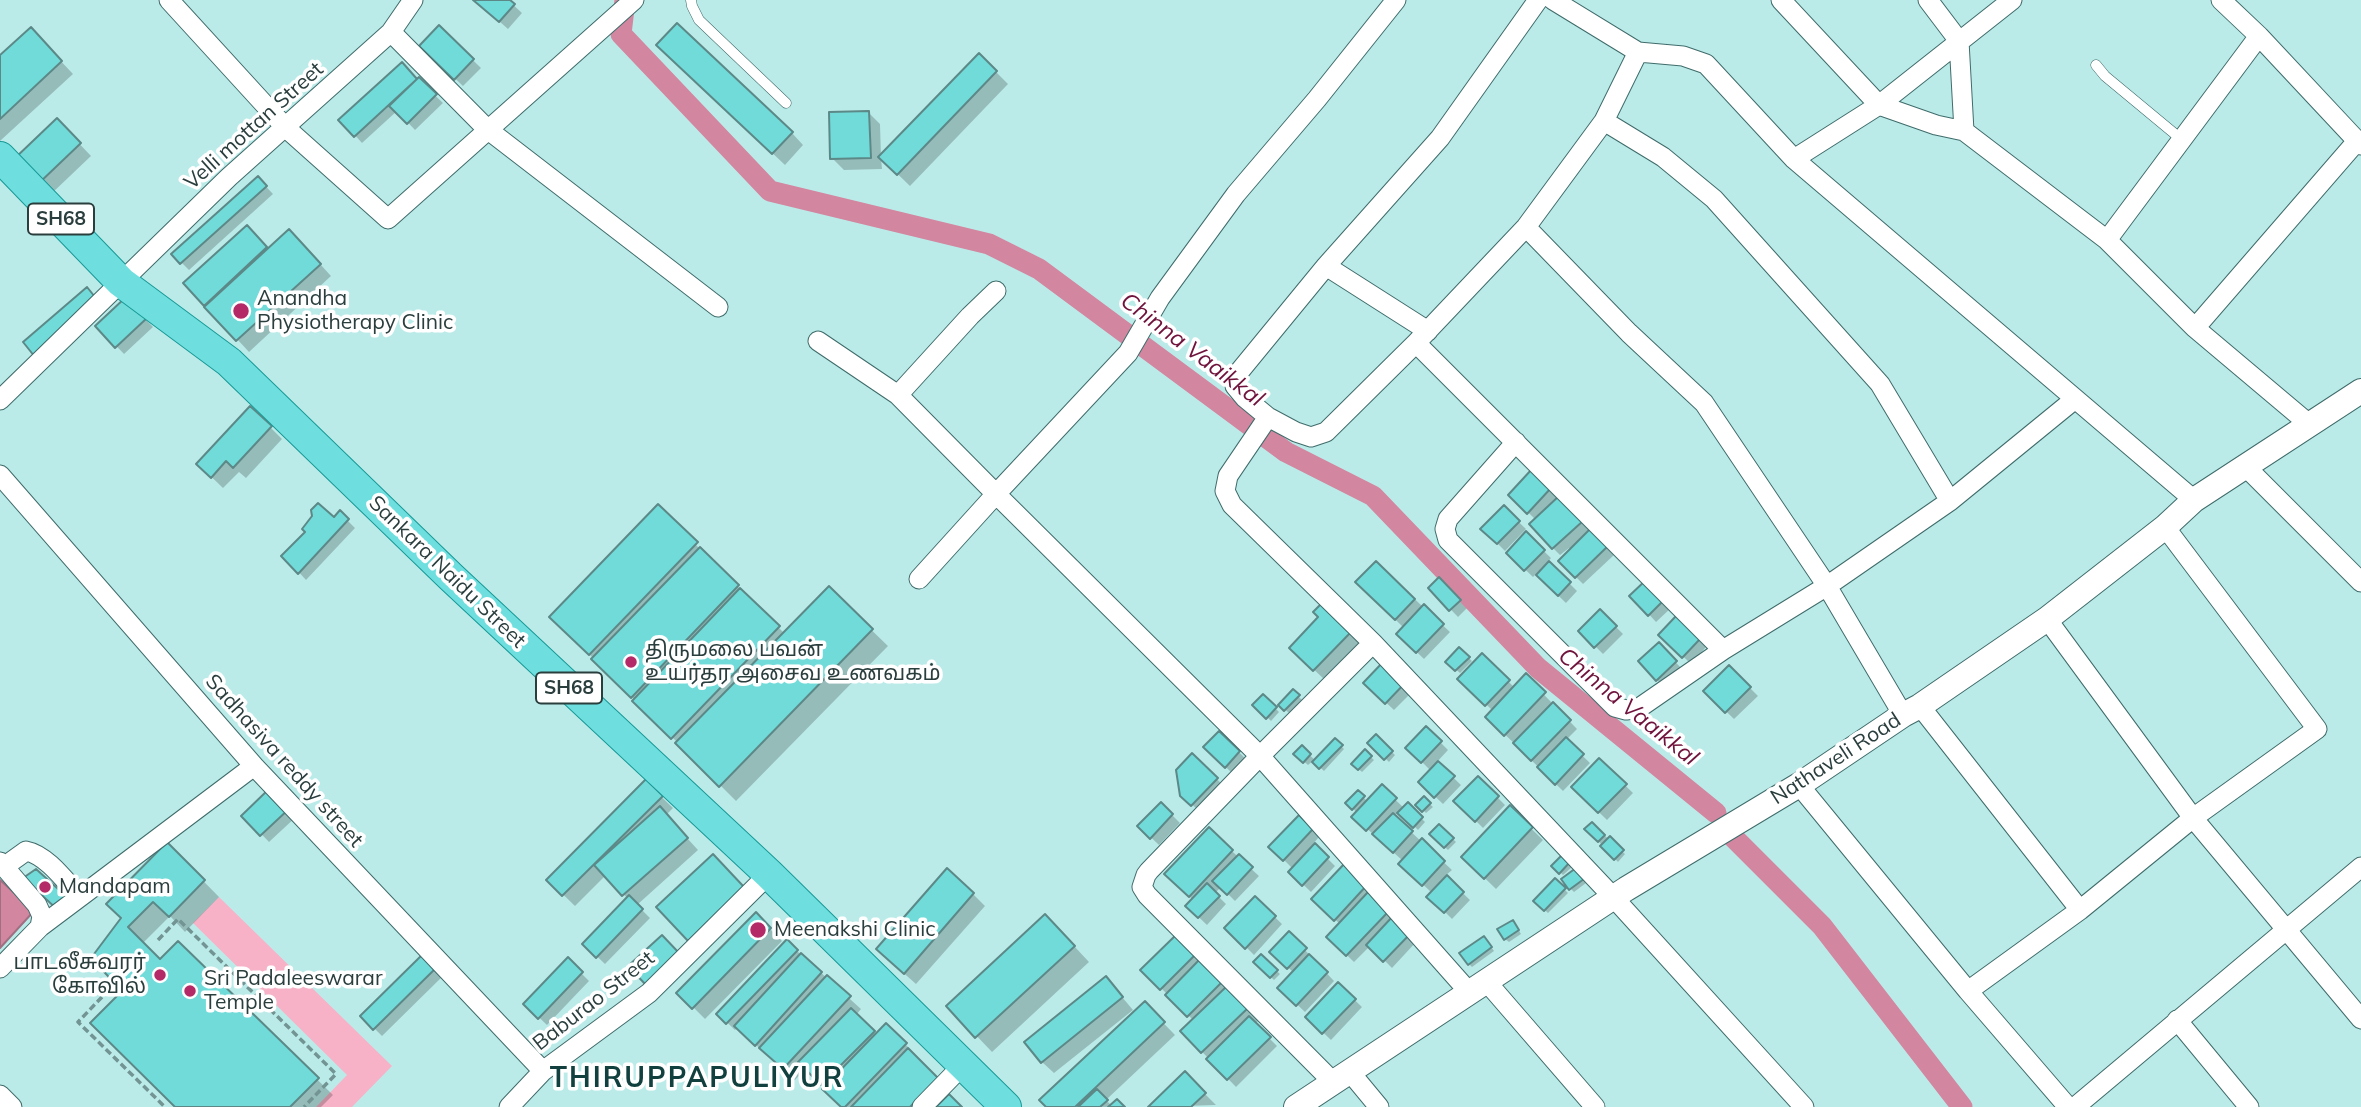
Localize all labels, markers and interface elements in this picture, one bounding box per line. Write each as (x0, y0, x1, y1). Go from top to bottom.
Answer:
street label: Velli mottan Street (179, 57, 329, 195)
road number: SH68 (28, 204, 94, 234)
place label: Anandha Physiotherapy Clinic (257, 286, 453, 336)
water label: Chinna Vaaikkal (1115, 287, 1269, 413)
marker: Anandha Physiotherapy Clinic (231, 301, 251, 321)
street label: Sankara Naidu Street (363, 491, 531, 653)
place label: திருமலை பவன் உயர்தர அசைவ உணவகம் (645, 637, 940, 687)
water label: Chinna Vaaikkal (1552, 642, 1704, 772)
marker: திருமலை பவன் உயர்தர அசைவ உணவகம் (623, 654, 639, 670)
street label: Sadhasiva reddy street (200, 669, 368, 853)
road number: SH68 (536, 673, 602, 704)
street label: Nathaveli Road (1766, 708, 1906, 810)
place label: Mandapam (59, 874, 171, 900)
marker: Mandapam (37, 879, 53, 895)
place label: Meenakshi Clinic (774, 917, 936, 943)
marker: Meenakshi Clinic (748, 920, 768, 940)
street label: Baburao Street (528, 946, 660, 1056)
place label: பாடலீசுவரர் கோவில் (13, 950, 146, 1000)
place label: Sri Padaleeswarar Temple (204, 966, 383, 1016)
marker: பாடலீசுவரர் கோவில் (152, 967, 168, 983)
marker: Sri Padaleeswarar Temple (182, 983, 198, 999)
district label: THIRUPPAPULIYUR (552, 1062, 842, 1096)

